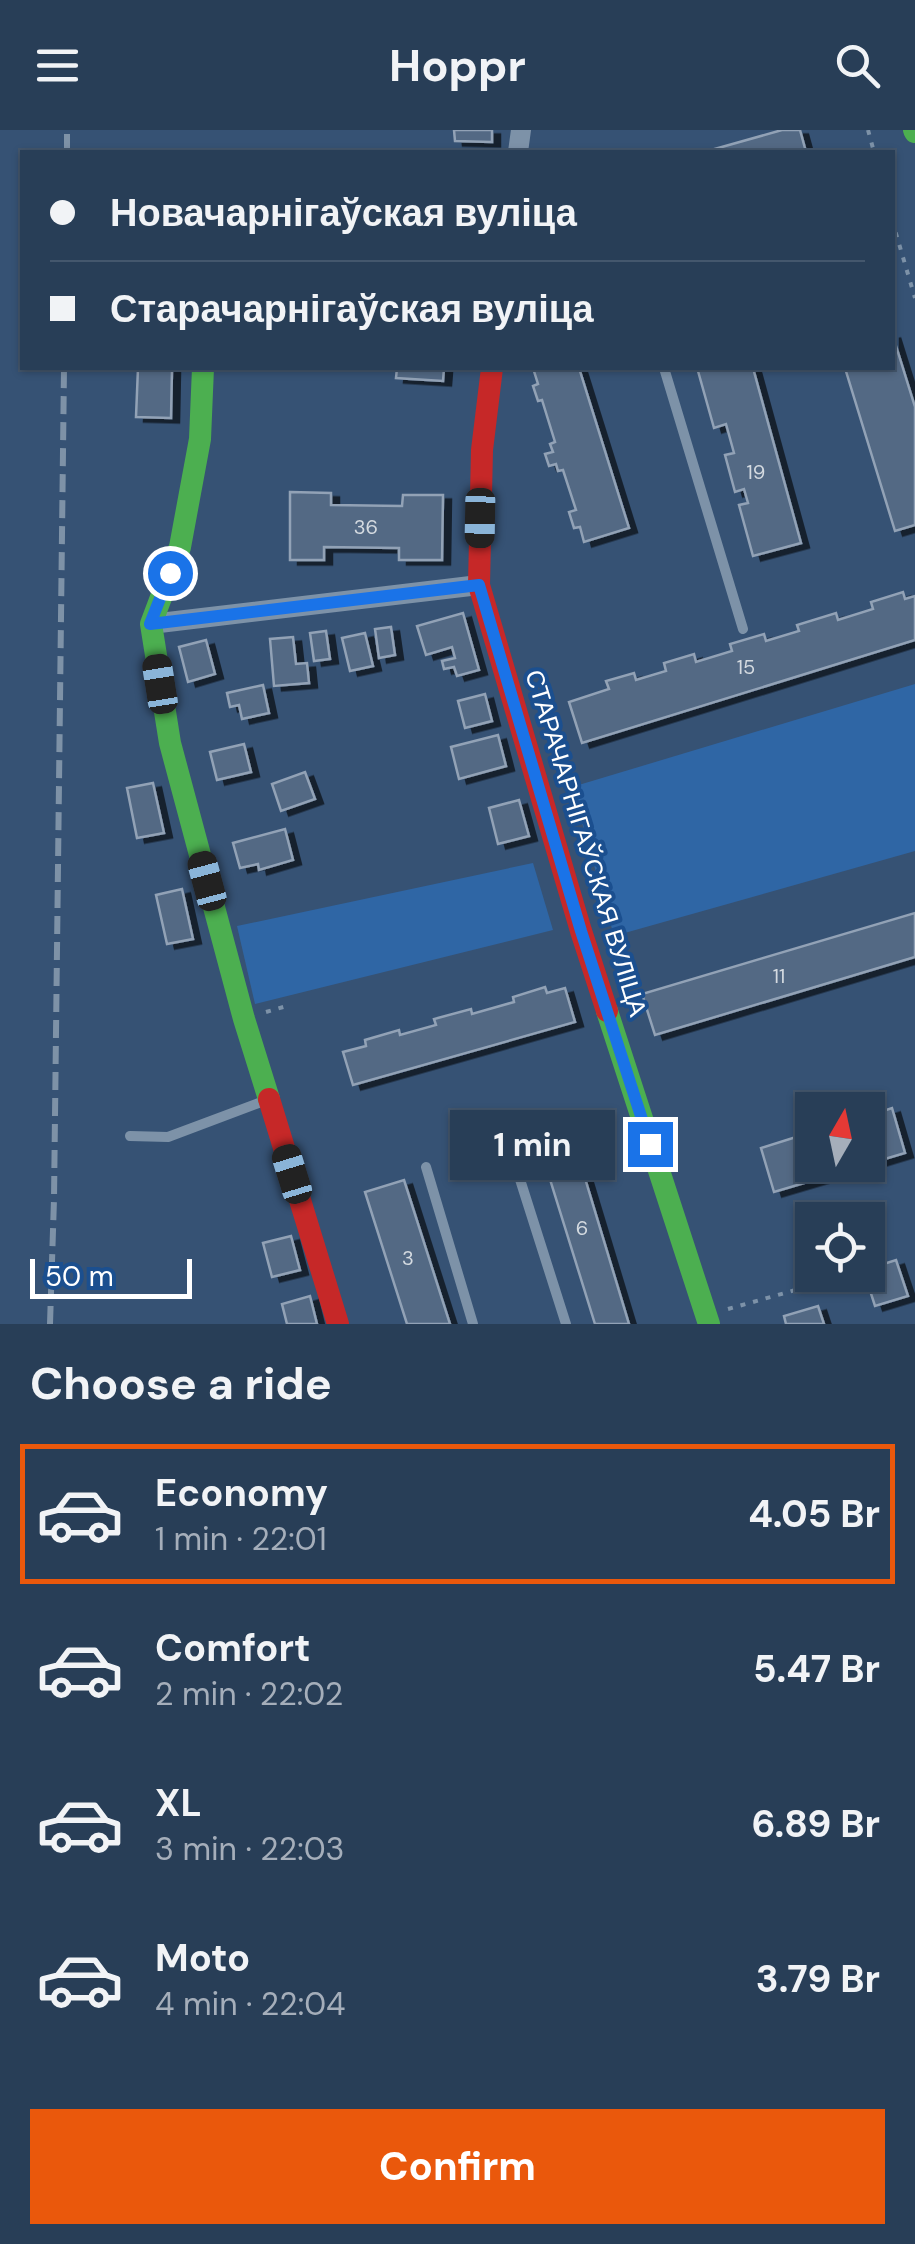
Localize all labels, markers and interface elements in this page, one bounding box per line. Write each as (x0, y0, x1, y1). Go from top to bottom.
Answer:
text: Hoppr (389, 36, 526, 95)
icon: menu (30, 38, 85, 93)
icon: search (830, 38, 885, 93)
text: Новачарнігаўская вуліца (110, 188, 577, 238)
text: Старачарнігаўская вуліца (110, 284, 594, 334)
house number: 19 (747, 459, 765, 485)
car (464, 488, 496, 548)
house number: 36 (354, 514, 378, 540)
route start (148, 551, 193, 596)
car (140, 652, 180, 716)
house number: 15 (737, 654, 755, 680)
street label: СТАРАЧАРНІГАЎСКАЯ ВУЛІЦА (517, 666, 655, 1021)
car (185, 848, 229, 914)
house number: 11 (773, 963, 785, 989)
north arrow (795, 1092, 885, 1182)
map controls (795, 1092, 885, 1292)
callout: 1 min (450, 1109, 615, 1179)
route end (628, 1122, 673, 1167)
text: 1 min (494, 1124, 571, 1166)
car (269, 1141, 315, 1207)
button: locate (795, 1202, 885, 1292)
house number: 6 (576, 1215, 588, 1241)
house number: 3 (402, 1245, 414, 1271)
scale bar (30, 1254, 192, 1298)
text: 50 m (45, 1258, 114, 1295)
text: Choose a ride (30, 1354, 332, 1413)
text: Economy (155, 1468, 328, 1518)
icon: car (35, 1469, 125, 1559)
text: 4.05 Br (748, 1489, 880, 1539)
text: 1 min · 22:01 (155, 1518, 327, 1560)
text: Comfort (155, 1623, 311, 1673)
icon: car (35, 1624, 125, 1714)
text: 5.47 Br (753, 1644, 880, 1694)
text: 2 min · 22:02 (155, 1673, 343, 1715)
text: XL (155, 1778, 202, 1828)
icon: car (35, 1779, 125, 1869)
text: 6.89 Br (752, 1799, 880, 1849)
text: 3 min · 22:03 (155, 1828, 344, 1870)
text: Moto (155, 1933, 250, 1983)
icon: car (35, 1934, 125, 2024)
text: 3.79 Br (756, 1954, 880, 2004)
text: 4 min · 22:04 (155, 1983, 346, 2025)
button: Confirm (30, 2109, 885, 2224)

